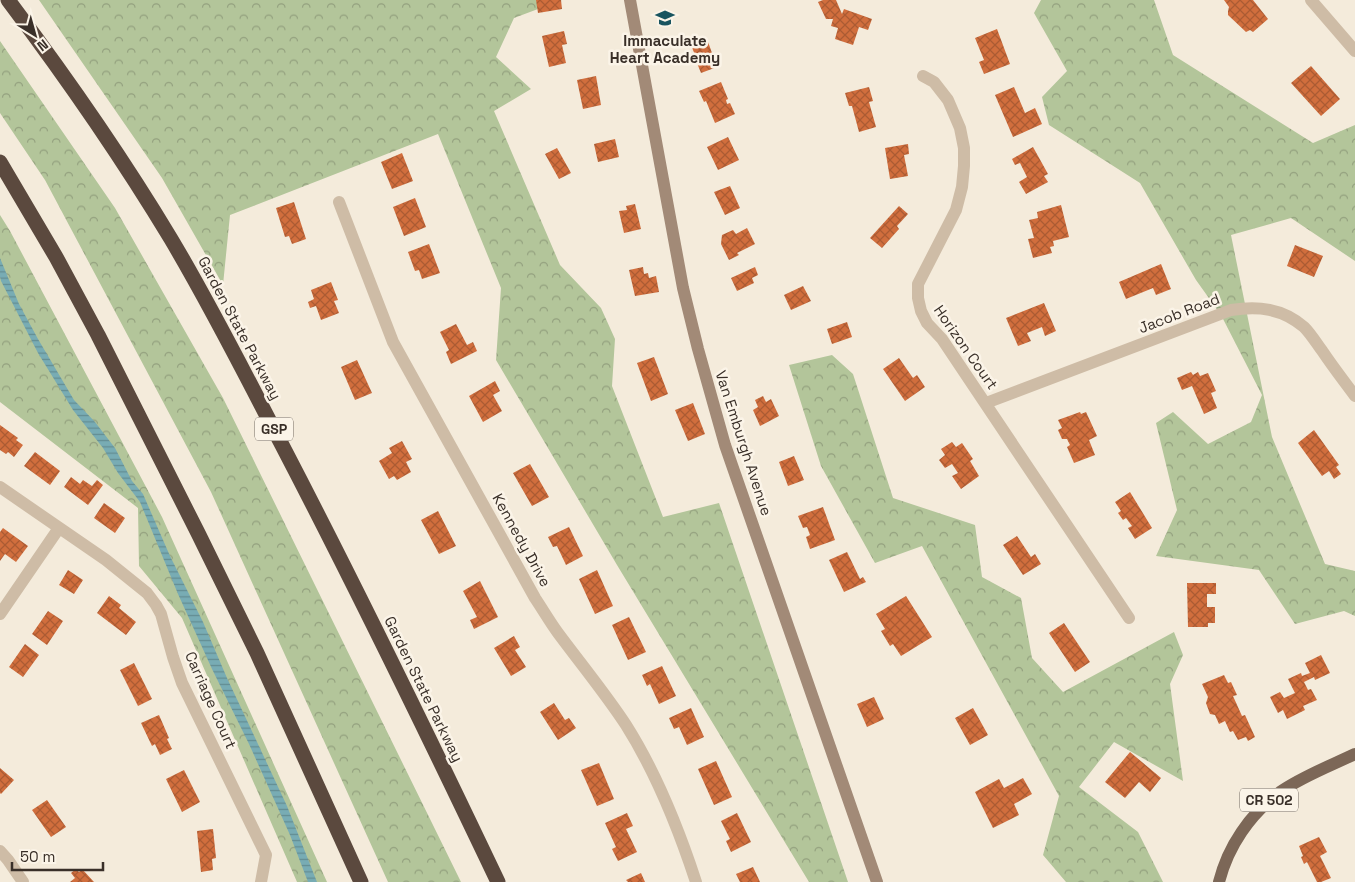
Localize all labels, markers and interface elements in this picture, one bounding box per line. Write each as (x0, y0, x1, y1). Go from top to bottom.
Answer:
school or university icon: Immaculate Heart Academy (654, 7, 676, 29)
north arrow (10, 10, 60, 60)
place label: Immaculate Heart Academy (610, 31, 720, 67)
text: N (34, 35, 52, 55)
street label: Garden State Parkway (194, 253, 286, 403)
street label: Jacob Road (1136, 289, 1222, 337)
street label: Horizon Court (930, 301, 1002, 393)
street label: Van Emburgh Avenue (712, 368, 776, 518)
road number: GSP (255, 418, 293, 440)
street label: Kennedy Drive (489, 490, 555, 590)
street label: Garden State Parkway (380, 613, 468, 765)
street label: Carriage Court (181, 648, 241, 752)
road number: CR 502 (1240, 788, 1298, 812)
scale bar (12, 840, 104, 872)
text: 50 m (20, 847, 55, 866)

